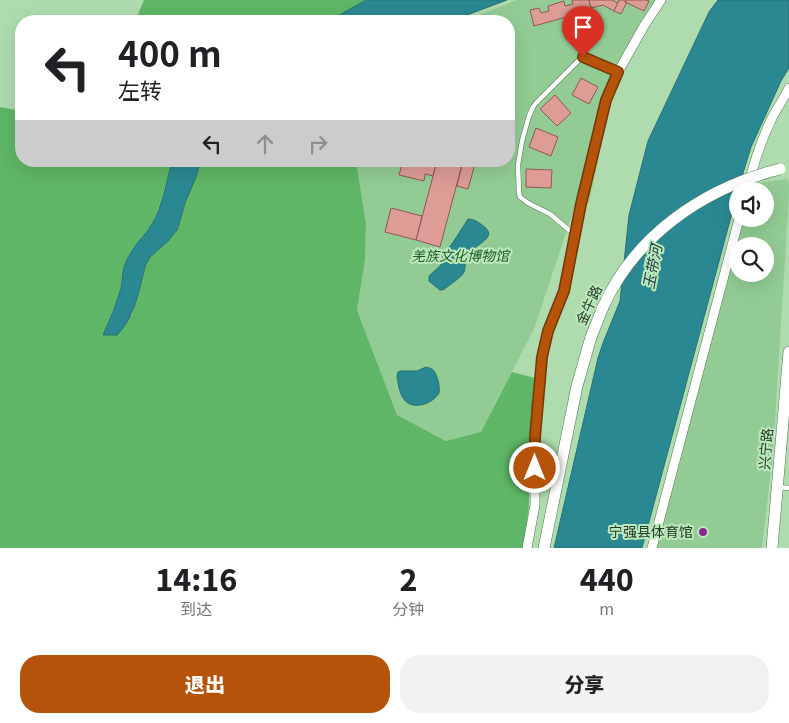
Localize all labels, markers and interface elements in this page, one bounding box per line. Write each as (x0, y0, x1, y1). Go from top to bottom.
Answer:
pin (562, 6, 604, 57)
icon: arrive (569, 13, 597, 41)
text: 400 m (118, 26, 222, 77)
icon: left (35, 35, 100, 100)
text: 左转 (118, 73, 162, 105)
icon: left (198, 130, 226, 158)
icon: ahead (251, 130, 279, 158)
icon: right (304, 130, 332, 158)
map controls (729, 182, 774, 282)
button: sound (729, 182, 774, 227)
button: search (729, 237, 774, 282)
water label: 玉带河 (637, 240, 667, 291)
park label: 羌族文化博物馆 (411, 245, 511, 265)
street label: 金牛路 (570, 281, 606, 328)
street label: 兴宁路 (753, 427, 777, 471)
position arrow (508, 441, 560, 493)
place label: 宁强县体育馆 (609, 521, 693, 541)
marker: 宁强县体育馆 (697, 526, 709, 538)
text: 14:16 (155, 556, 237, 600)
text: 2 (400, 556, 418, 600)
text: 440 (580, 556, 634, 600)
text: 到达 (180, 596, 212, 620)
text: 分钟 (393, 596, 425, 620)
text: m (599, 596, 614, 620)
button: 退出 (20, 655, 390, 713)
button: 分享 (400, 655, 769, 713)

